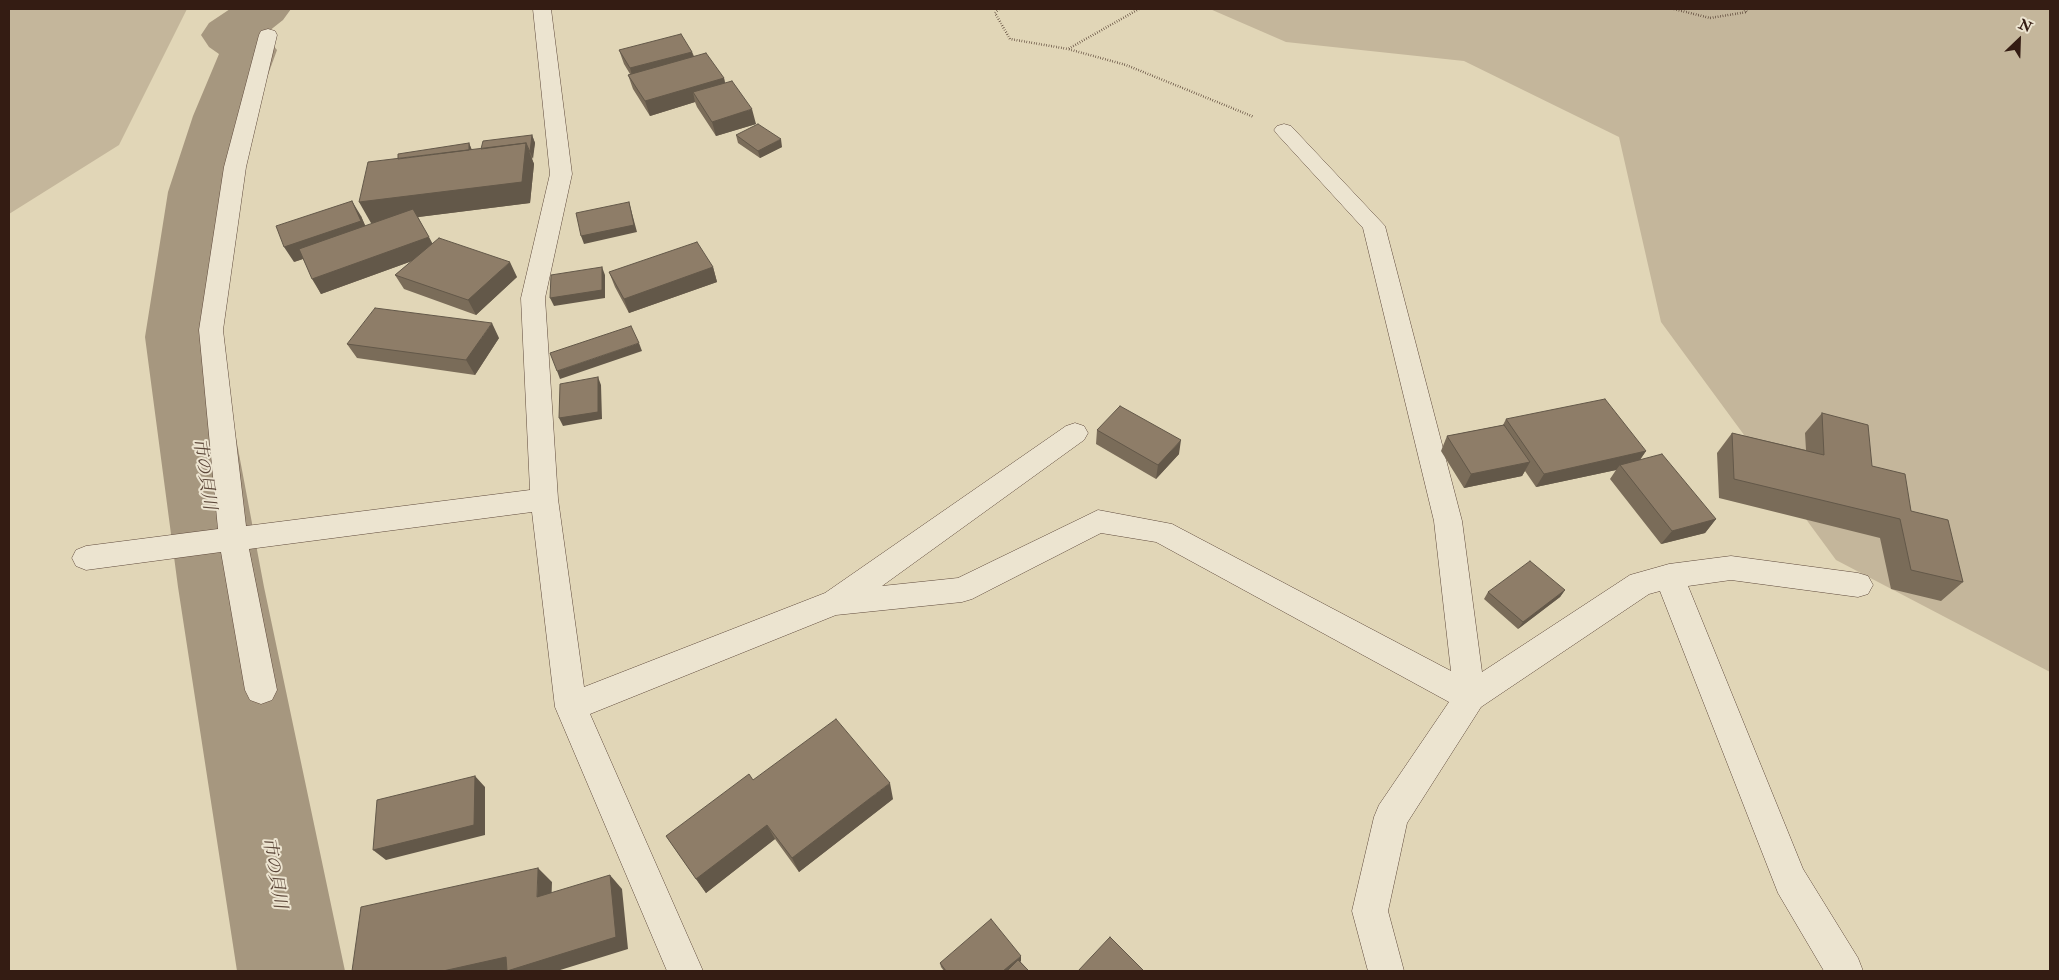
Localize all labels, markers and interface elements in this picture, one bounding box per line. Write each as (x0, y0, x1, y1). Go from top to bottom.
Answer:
north arrow (1994, 15, 2044, 65)
text: N (2016, 16, 2034, 36)
water label: 市の貝川 (187, 437, 219, 511)
water label: 市の貝川 (256, 836, 290, 910)

